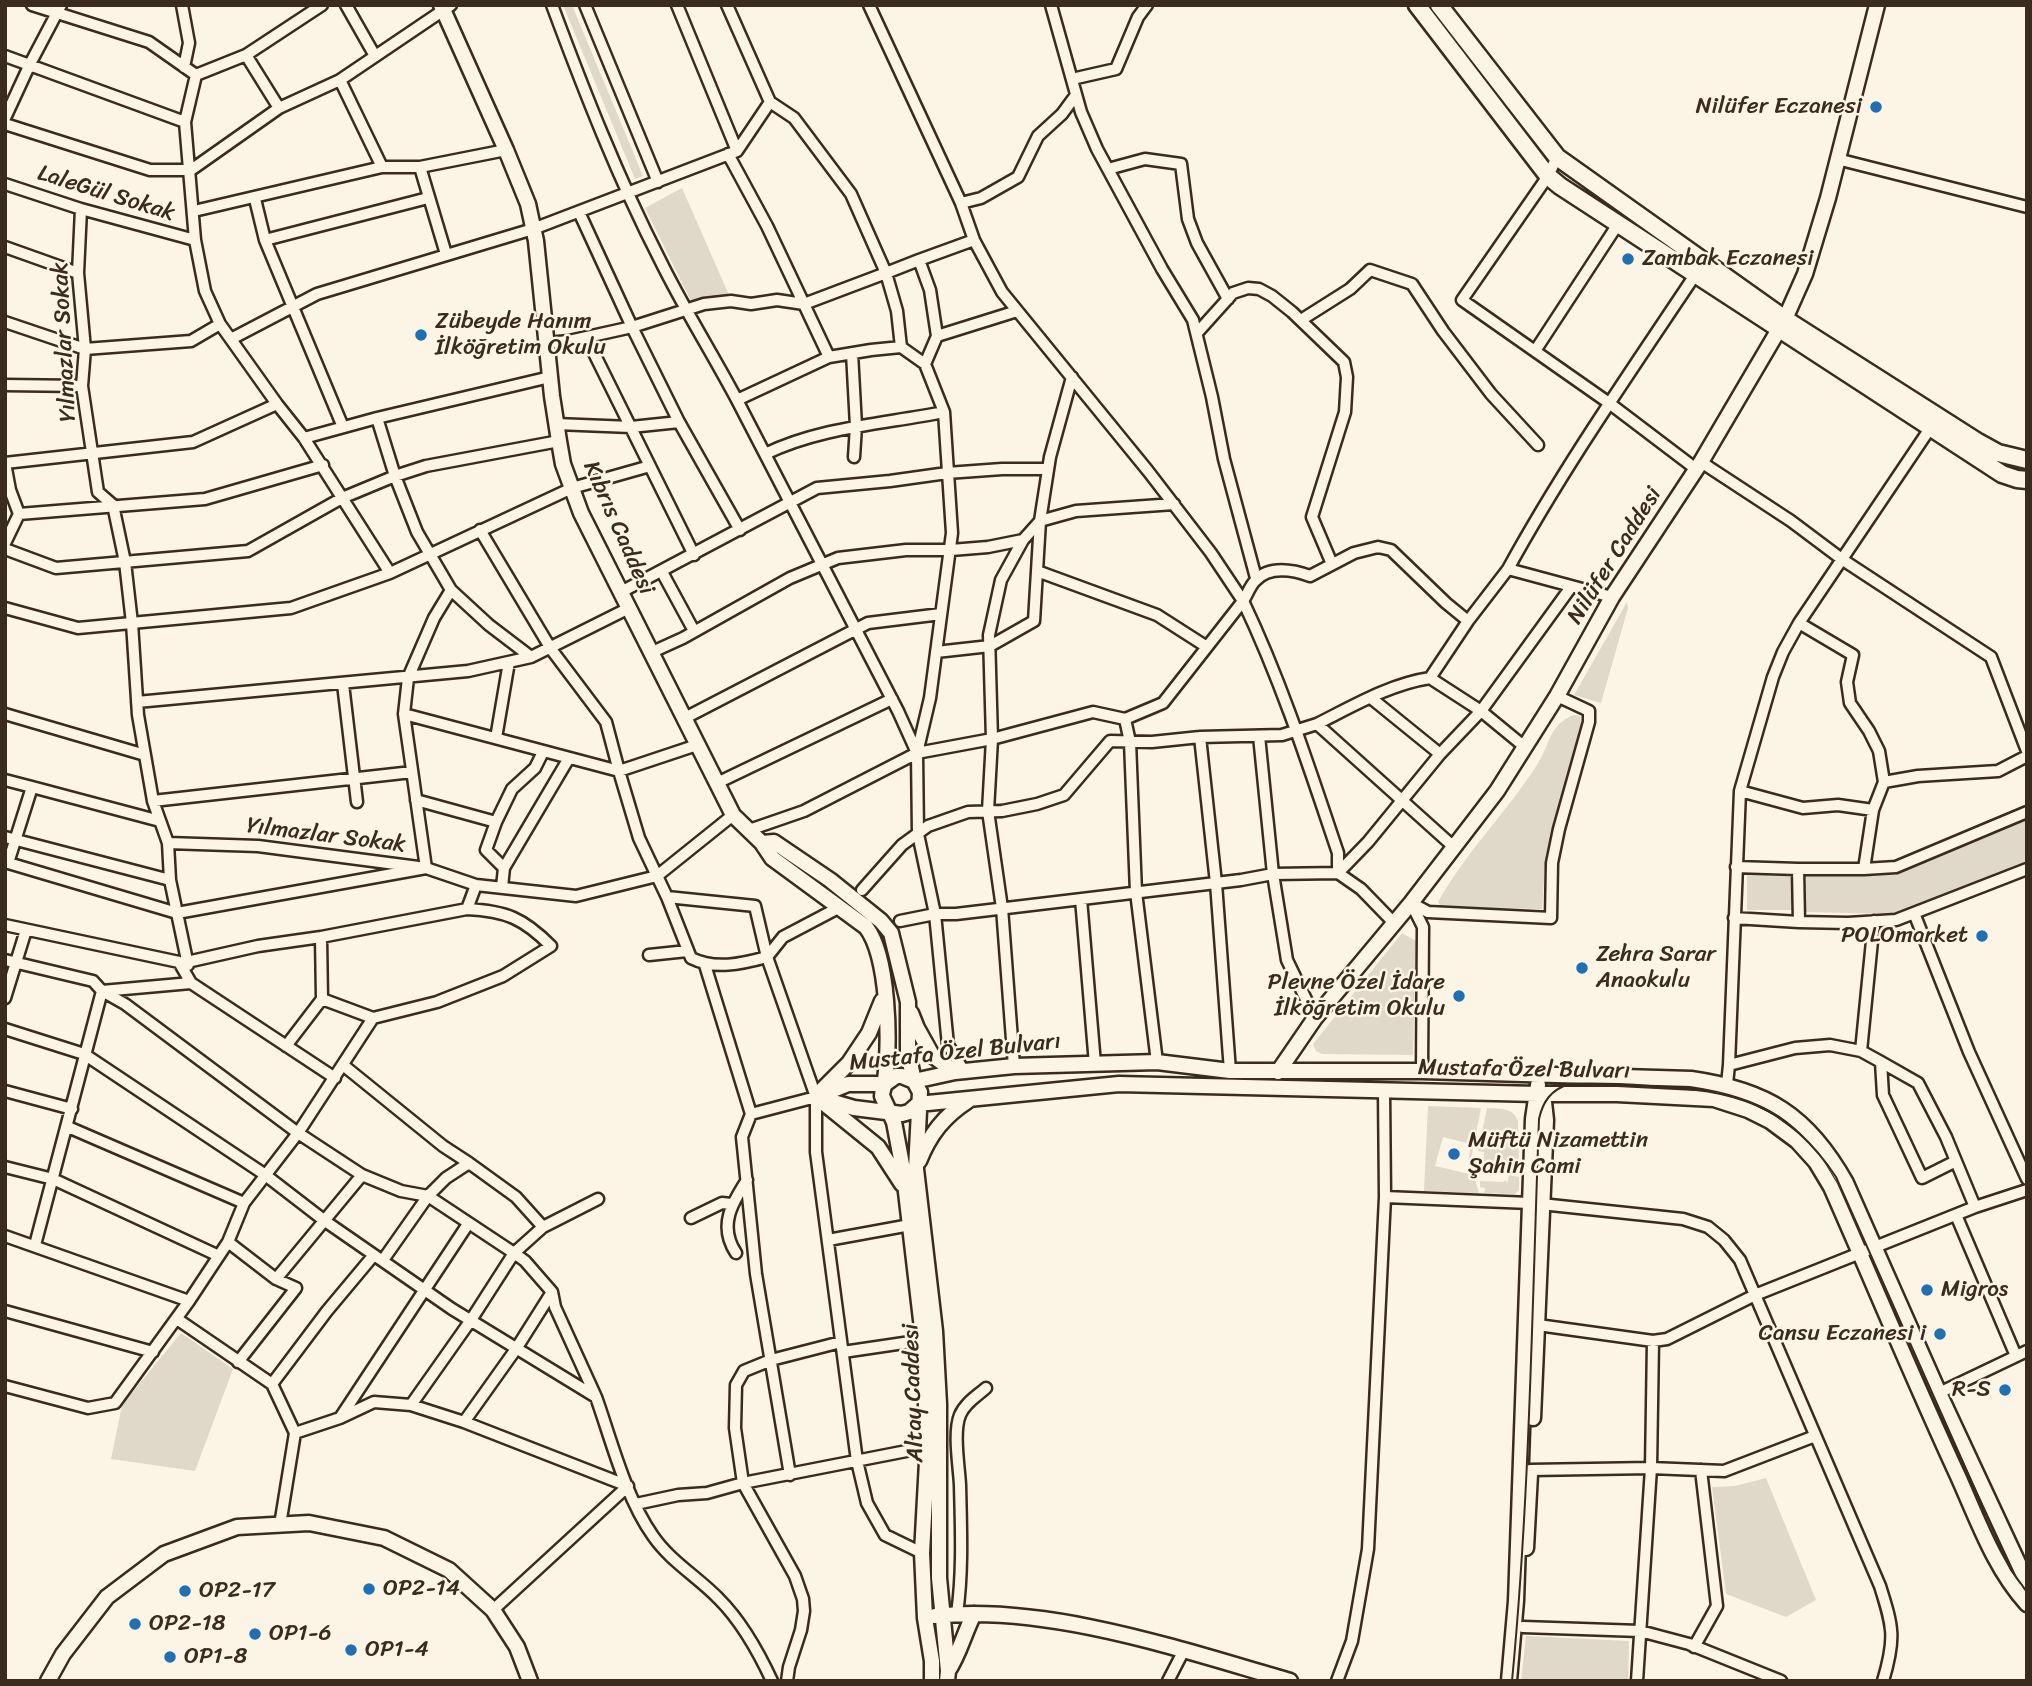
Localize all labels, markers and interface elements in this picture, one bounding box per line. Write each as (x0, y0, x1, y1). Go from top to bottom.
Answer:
place label: Nilüfer Eczanesi (1696, 93, 1862, 121)
marker: Nilüfer Eczanesi (1868, 99, 1884, 115)
street label: LaleGül Sokak (34, 160, 178, 228)
place label: Zambak Eczanesi (1642, 245, 1814, 273)
marker: Zambak Eczanesi (1620, 251, 1636, 267)
street label: Yılmazlar Sokak (47, 261, 83, 423)
place label: Zübeyde Hanım İlköğretim Okulu (435, 308, 606, 362)
marker: Zübeyde Hanım İlköğretim Okulu (413, 327, 429, 343)
street label: Kıbrıs Caddesi (576, 457, 660, 599)
street label: Nilüfer Caddesi (1562, 482, 1668, 630)
street label: Yılmazlar Sokak (245, 813, 407, 859)
place label: POLOmarket (1841, 922, 1968, 950)
marker: POLOmarket (1974, 928, 1990, 944)
place label: Zehra Sarar Anaokulu (1596, 941, 1716, 995)
marker: Zehra Sarar Anaokulu (1574, 960, 1590, 976)
place label: Plevne Özel İdare İlköğretim Okulu (1267, 969, 1445, 1023)
marker: Plevne Özel İdare İlköğretim Okulu (1451, 988, 1467, 1004)
street label: Mustafa Özel Bulvarı (848, 1028, 1062, 1078)
street label: Mustafa Özel Bulvarı (1418, 1054, 1630, 1086)
place label: Müftü Nizamettin Şahin Cami (1468, 1127, 1648, 1181)
marker: Müftü Nizamettin Şahin Cami (1446, 1146, 1462, 1162)
place label: Migros (1941, 1276, 2008, 1304)
marker: Migros (1919, 1282, 1935, 1298)
place label: Cansu Eczanesi i (1759, 1320, 1926, 1348)
street label: Altay Caddesi (898, 1323, 930, 1463)
marker: Cansu Eczanesi i (1932, 1326, 1948, 1342)
place label: R-S (1952, 1376, 1991, 1404)
marker: R-S (1997, 1382, 2013, 1398)
place label: OP2-14 (383, 1575, 460, 1603)
place label: OP2-17 (199, 1577, 275, 1605)
marker: OP2-14 (361, 1581, 377, 1597)
marker: OP2-17 (177, 1583, 193, 1599)
place label: OP2-18 (149, 1610, 226, 1638)
marker: OP2-18 (127, 1616, 143, 1632)
place label: OP1-6 (269, 1620, 331, 1648)
marker: OP1-6 (247, 1626, 263, 1642)
place label: OP1-4 (365, 1636, 429, 1664)
marker: OP1-4 (343, 1642, 359, 1658)
place label: OP1-8 (184, 1643, 247, 1671)
marker: OP1-8 (162, 1649, 178, 1665)

